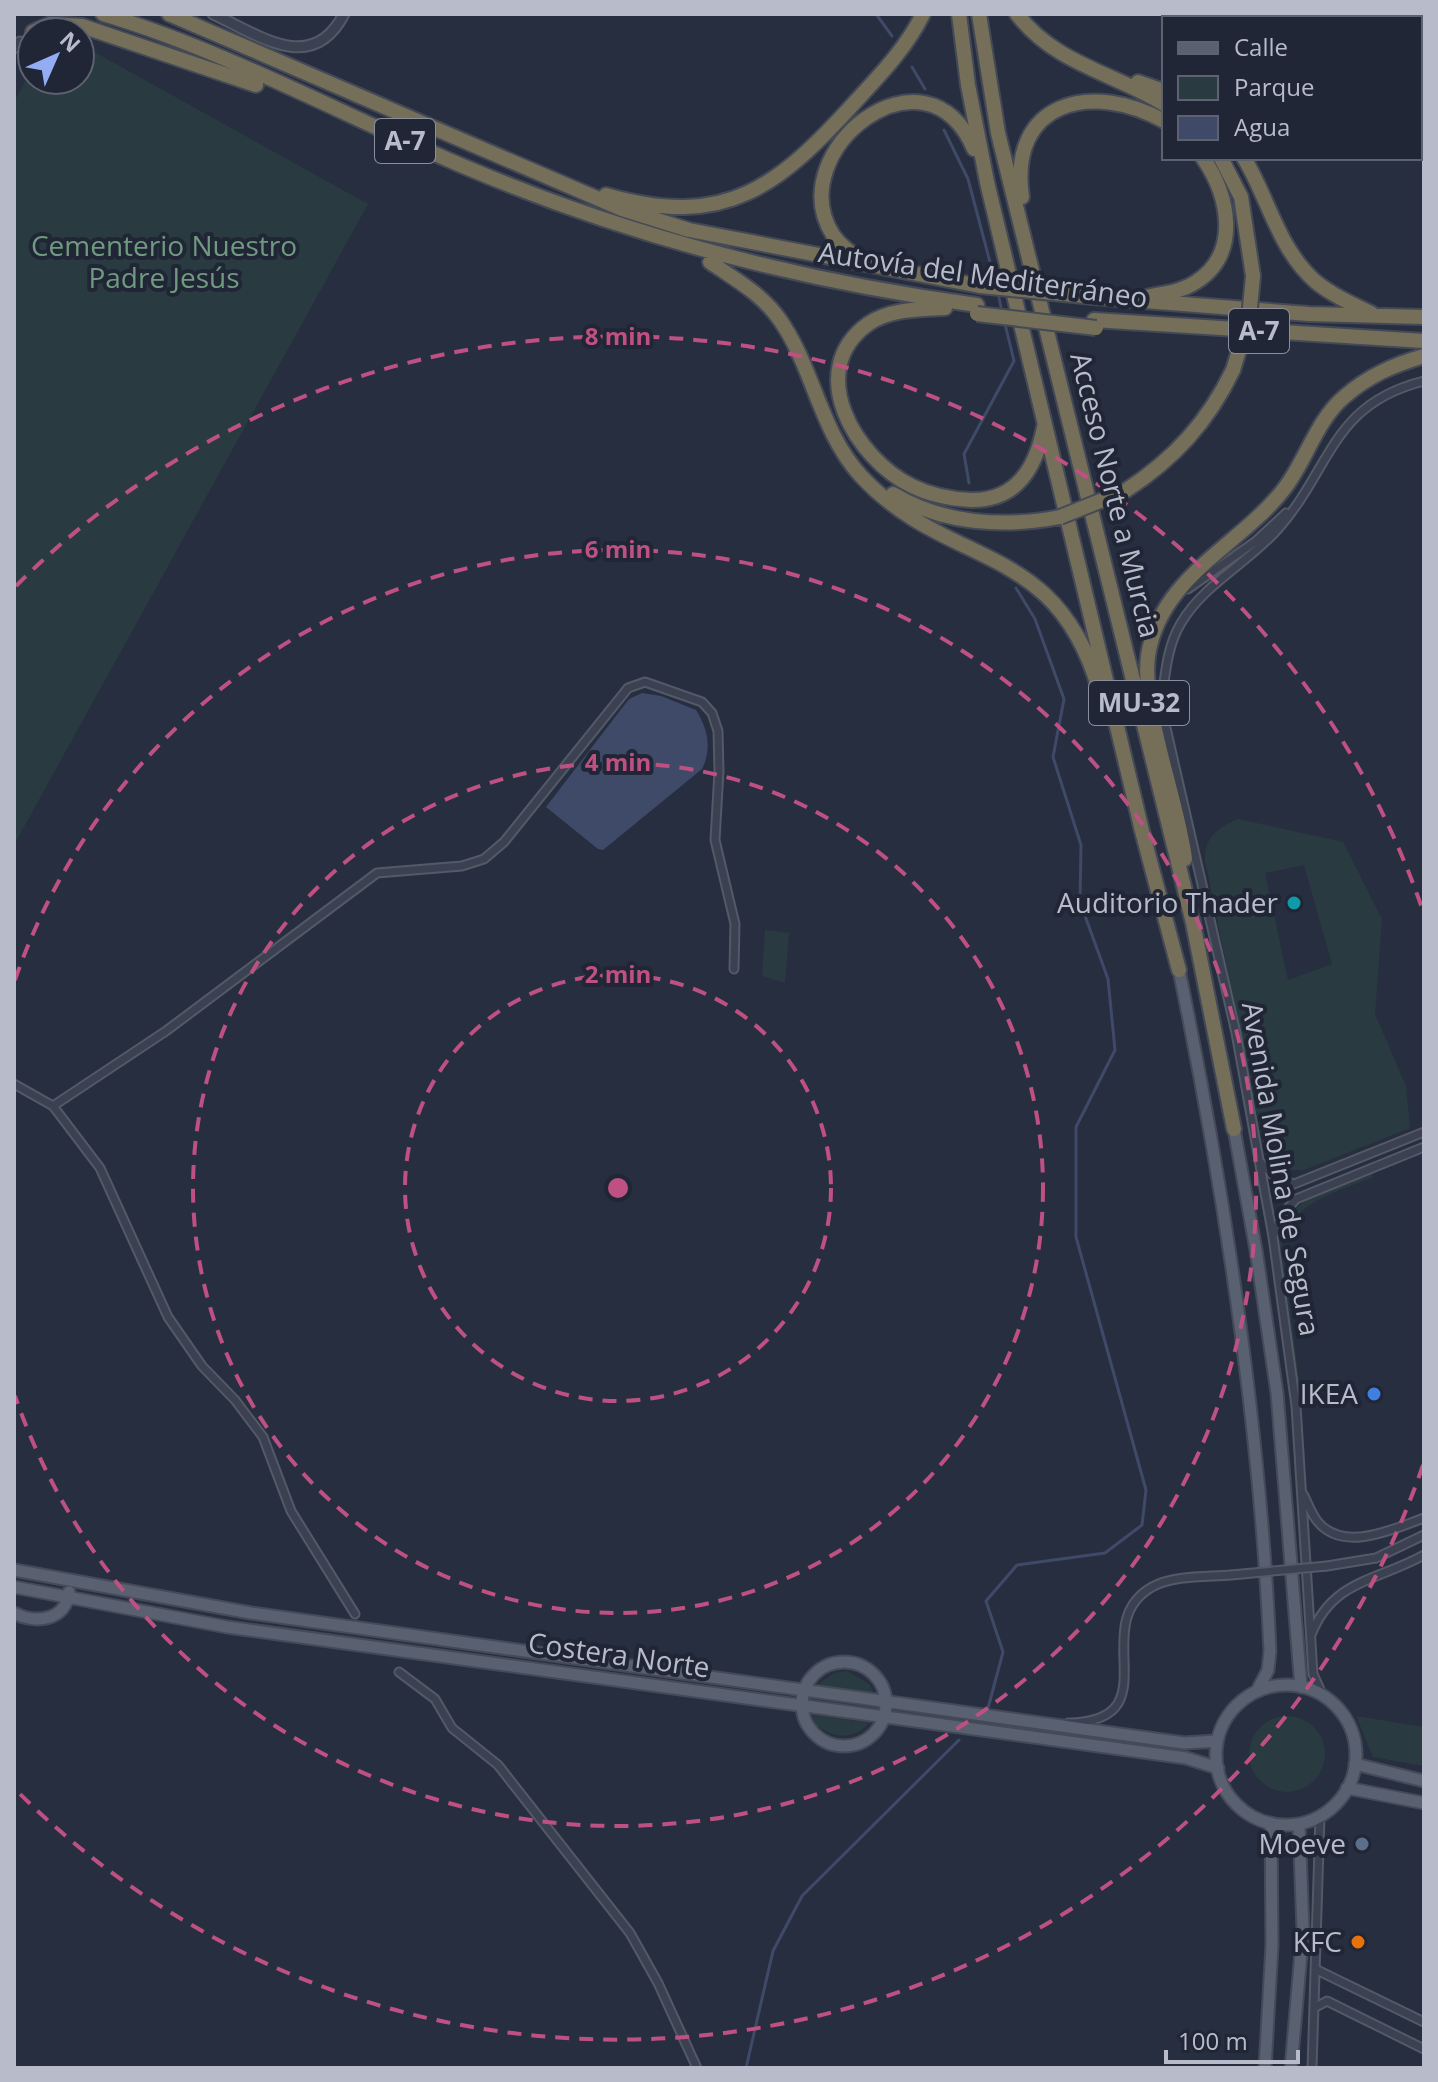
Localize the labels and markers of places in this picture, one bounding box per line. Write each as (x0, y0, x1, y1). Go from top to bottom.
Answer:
place label: Auditorio Thader (1057, 883, 1279, 921)
marker: Auditorio Thader (1285, 894, 1303, 912)
centre of rings (604, 1174, 632, 1202)
place label: IKEA (1300, 1374, 1358, 1412)
marker: IKEA (1365, 1385, 1383, 1403)
place label: Moeve (1259, 1824, 1346, 1862)
marker: Moeve (1353, 1835, 1371, 1853)
place label: KFC (1293, 1922, 1342, 1960)
marker: KFC (1349, 1933, 1367, 1951)

